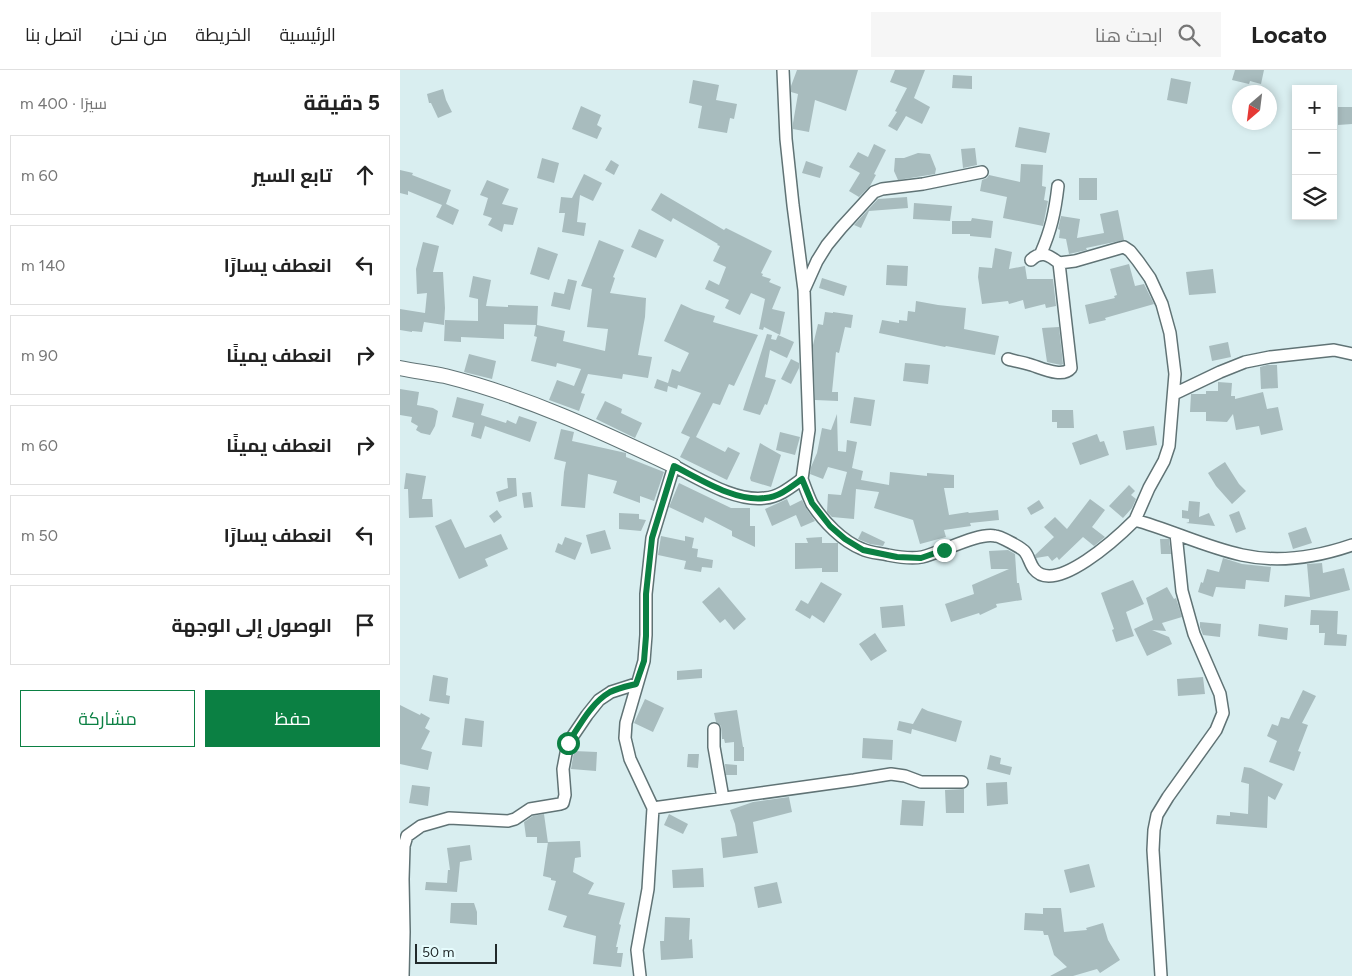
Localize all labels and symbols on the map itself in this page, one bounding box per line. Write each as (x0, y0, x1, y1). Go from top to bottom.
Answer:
north arrow (1232, 85, 1277, 130)
route end (933, 539, 956, 562)
route start (557, 732, 580, 755)
scale bar (415, 941, 498, 964)

